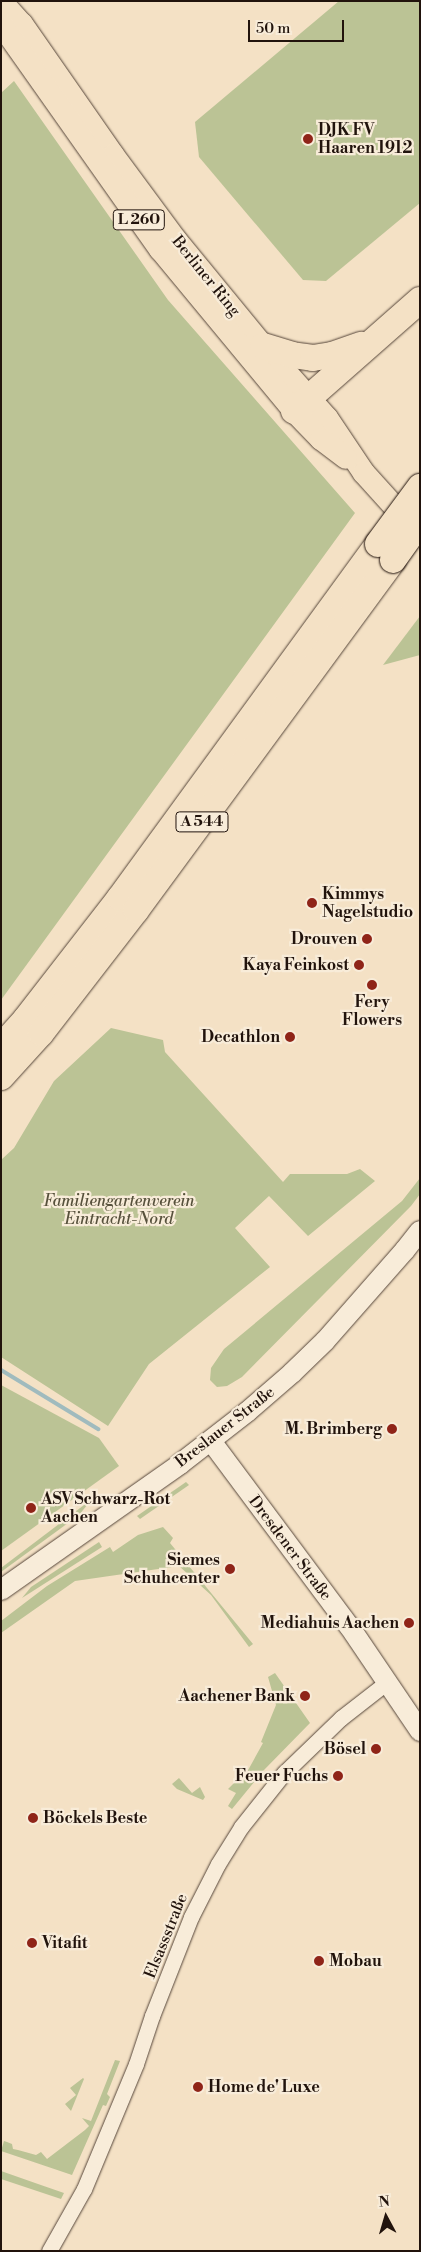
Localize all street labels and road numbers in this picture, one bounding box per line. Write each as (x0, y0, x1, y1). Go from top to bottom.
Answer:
road number: L 260 (113, 208, 165, 232)
street label: Berliner Ring (168, 232, 244, 320)
road number: A 544 (174, 810, 230, 834)
street label: Breslauer Straße (172, 1382, 278, 1472)
street label: Dresdener Straße (244, 1492, 336, 1604)
street label: Elsassstraße (140, 1891, 192, 1981)

